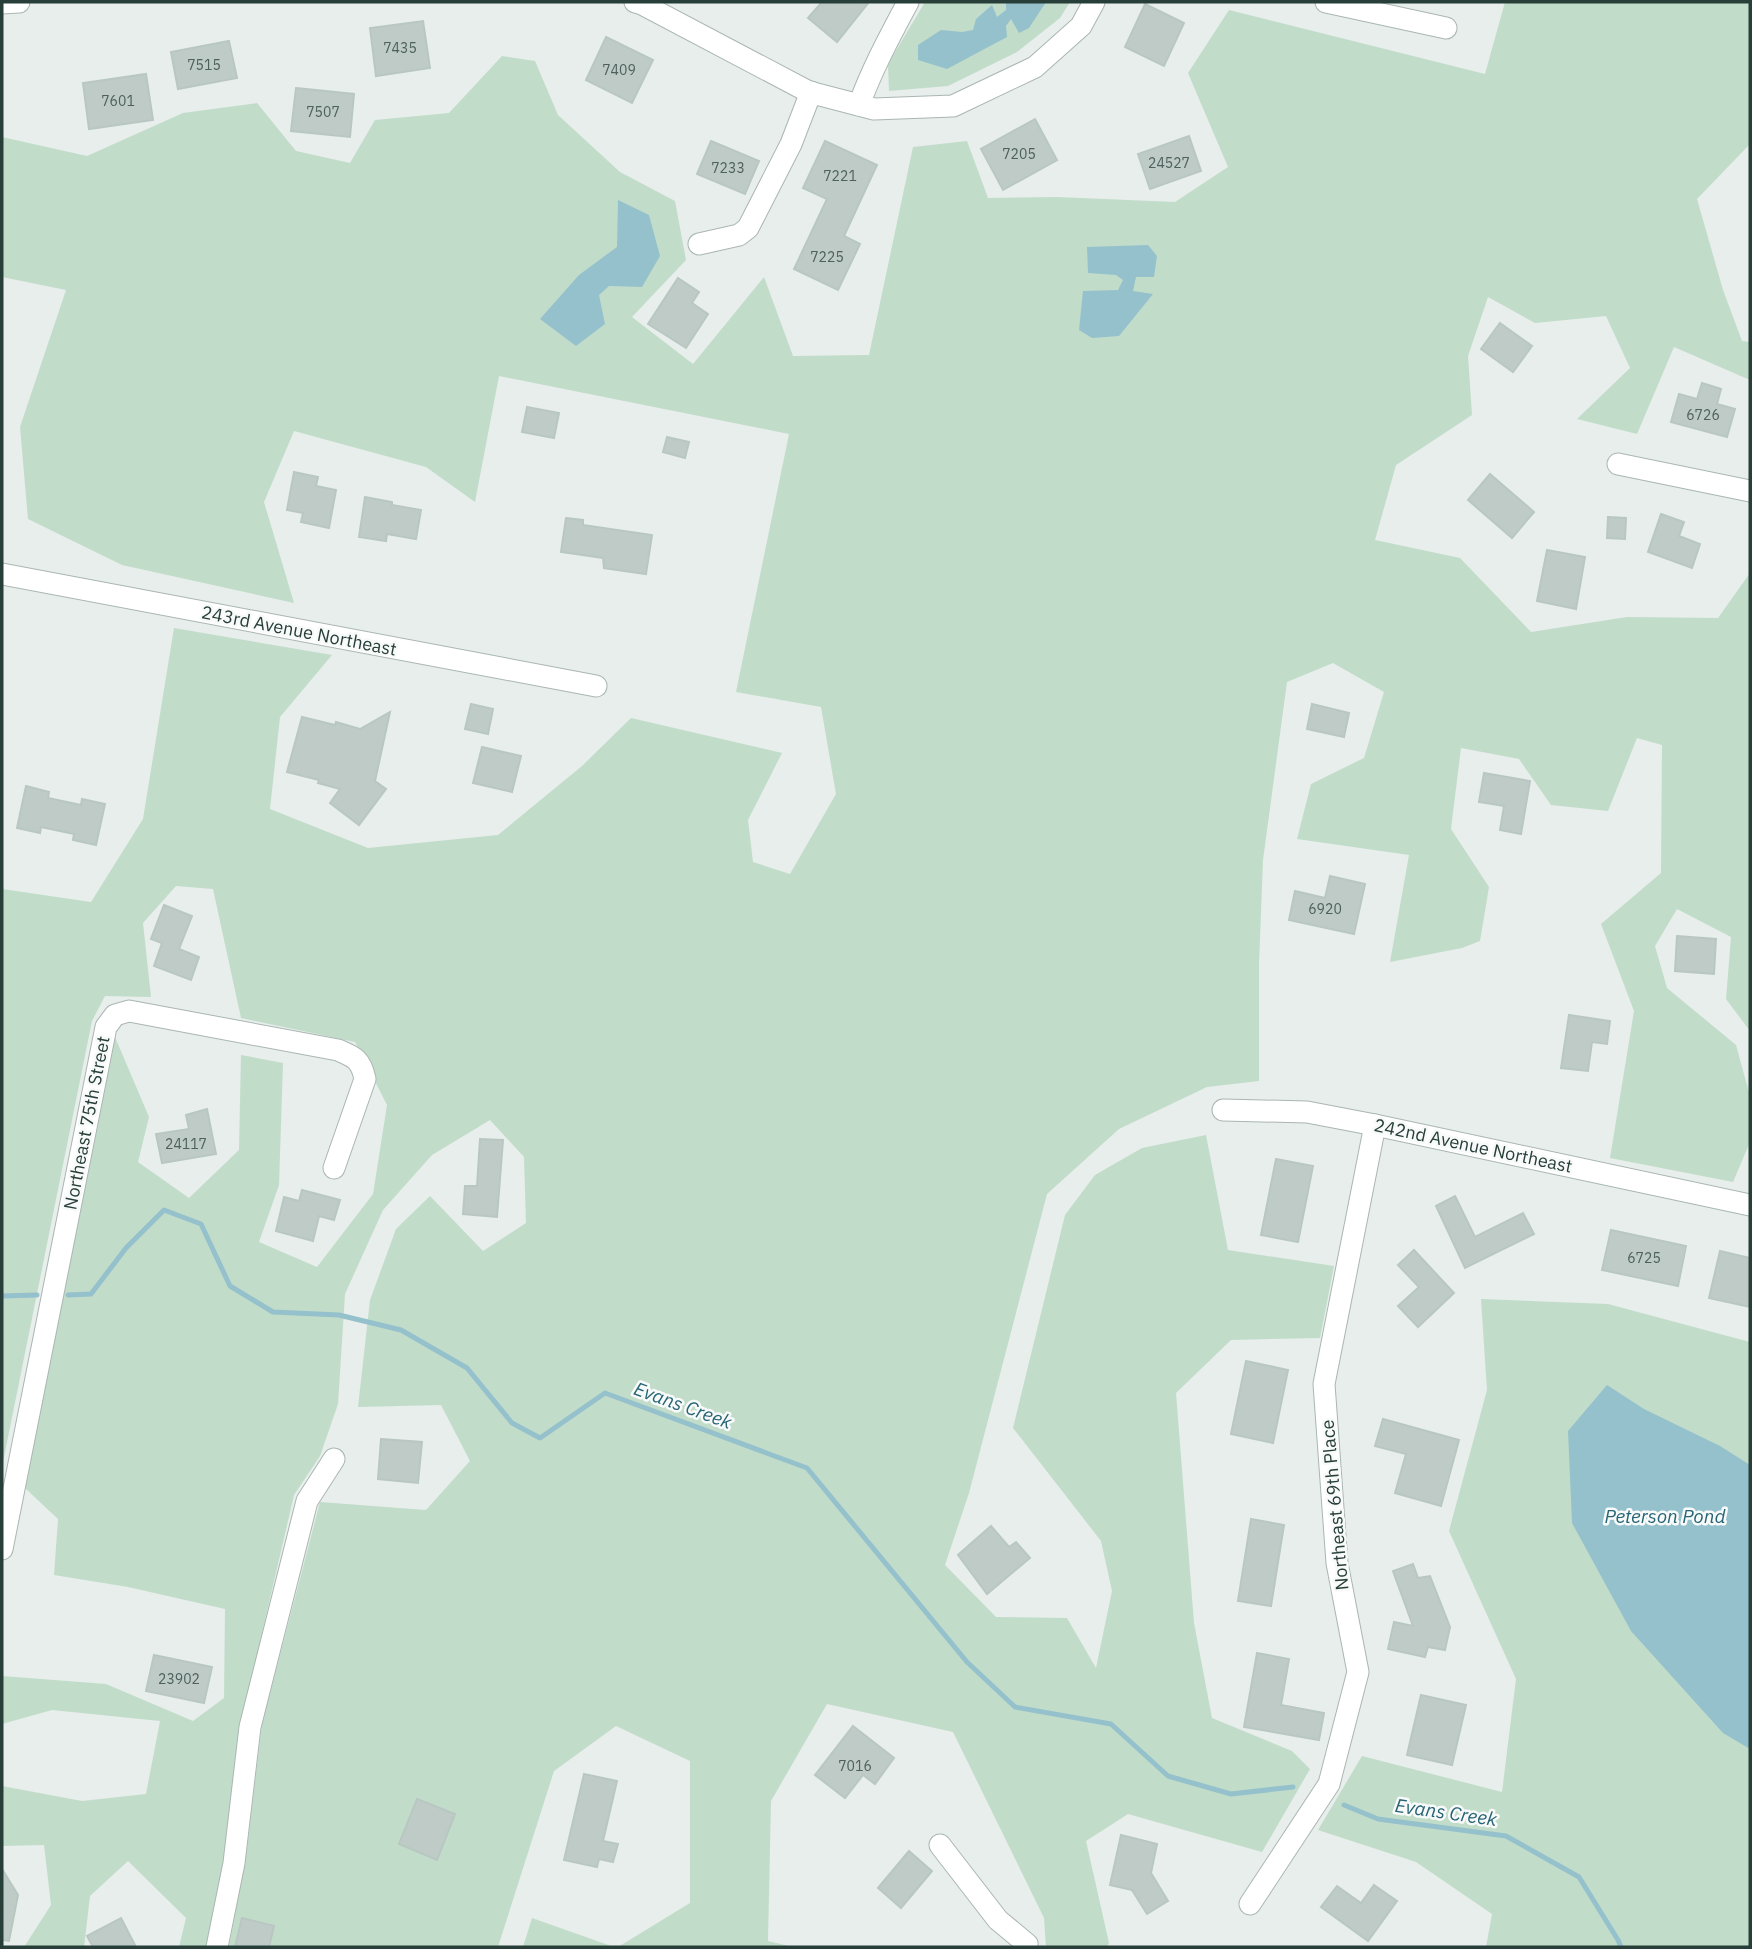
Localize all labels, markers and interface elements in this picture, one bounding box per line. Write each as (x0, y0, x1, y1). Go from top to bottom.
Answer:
house number: 7435 (383, 39, 417, 57)
house number: 7515 (187, 56, 221, 74)
house number: 7409 (602, 61, 636, 79)
house number: 7601 (101, 92, 135, 110)
house number: 7507 (306, 103, 340, 121)
house number: 7205 (1002, 145, 1036, 163)
house number: 24527 (1148, 154, 1190, 172)
house number: 7233 (711, 159, 745, 177)
house number: 7221 (823, 167, 857, 185)
house number: 7225 (810, 248, 844, 266)
house number: 6726 (1686, 406, 1720, 424)
street label: 243rd Avenue Northeast (200, 600, 399, 661)
house number: 6920 (1308, 900, 1342, 918)
street label: Northeast 75th Street (58, 1034, 115, 1212)
street label: 242nd Avenue Northeast (1372, 1113, 1574, 1178)
house number: 24117 (165, 1135, 207, 1153)
house number: 6725 (1627, 1249, 1661, 1267)
water label: Evans Creek (631, 1376, 736, 1434)
street label: Northeast 69th Place (1316, 1419, 1353, 1591)
water label: Peterson Pond (1605, 1504, 1726, 1528)
house number: 23902 (158, 1670, 200, 1688)
house number: 7016 (838, 1757, 872, 1775)
water label: Evans Creek (1394, 1793, 1500, 1831)

